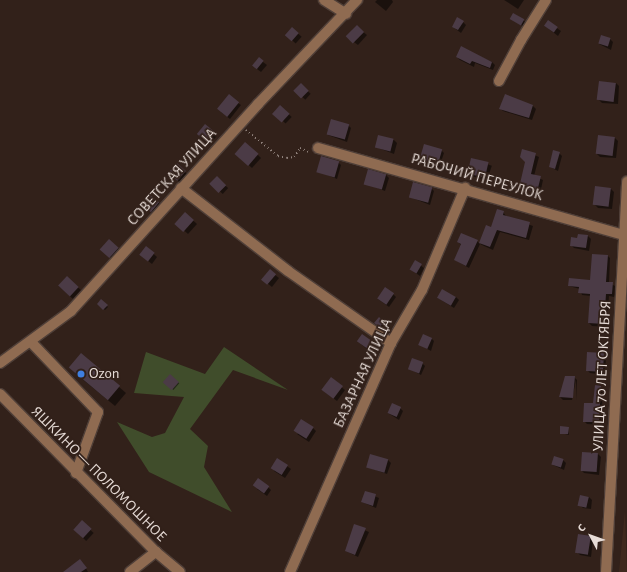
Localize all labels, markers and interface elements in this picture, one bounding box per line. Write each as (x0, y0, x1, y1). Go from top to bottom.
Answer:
street label: СОВЕТСКАЯ УЛИЦА (124, 125, 220, 229)
street label: РАБОЧИЙ ПЕРЕУЛОК (409, 150, 545, 204)
street label: УЛИЦА 70 ЛЕТ ОКТЯБРЯ (589, 300, 615, 452)
street label: БАЗАРНАЯ УЛИЦА (330, 315, 396, 431)
place label: Ozon (89, 365, 119, 383)
marker: Ozon (76, 369, 86, 379)
street label: ЯШКИНО — ПОЛОМОШНОЕ (27, 402, 171, 546)
north arrow (571, 516, 611, 556)
text: С (575, 522, 588, 534)

